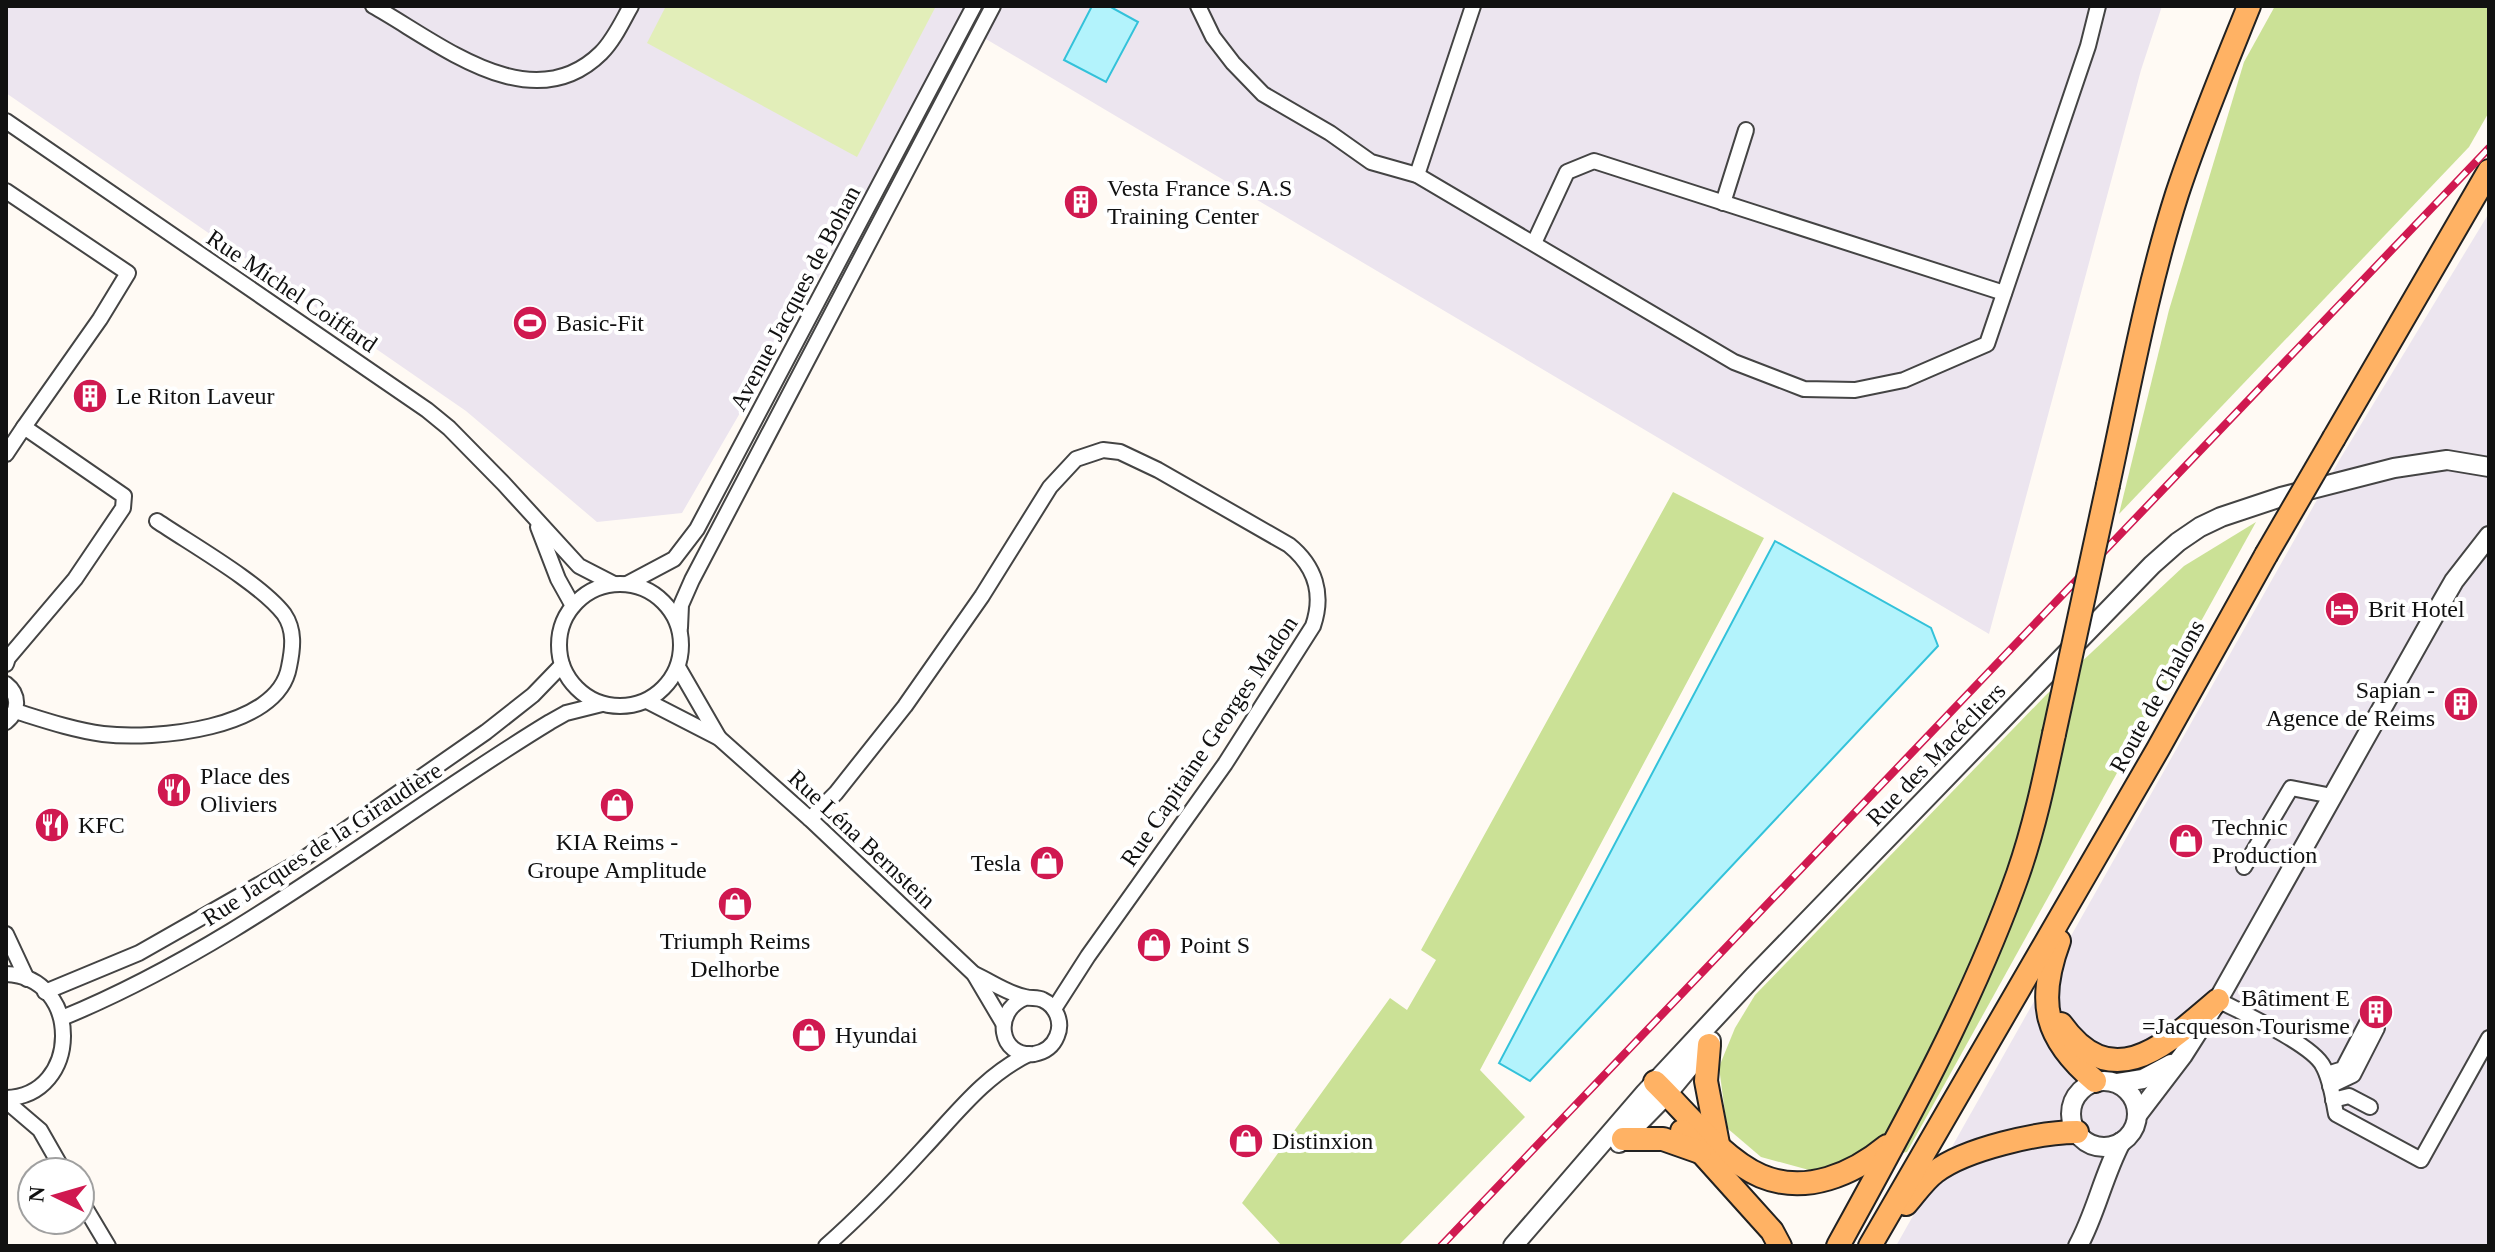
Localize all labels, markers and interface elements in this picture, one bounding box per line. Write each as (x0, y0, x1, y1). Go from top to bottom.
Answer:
place label: Vesta France S.A.S Training Center (1107, 175, 1292, 229)
street label: Avenue Jacques de Bohan (725, 181, 865, 415)
building icon: Vesta France S.A.S Training Center (1062, 183, 1100, 221)
street label: Rue Michel Coiffard (202, 224, 382, 358)
sports icon: Basic-Fit (511, 304, 549, 342)
place label: Basic-Fit (556, 310, 644, 336)
building icon: Le Riton Laveur (71, 377, 109, 415)
place label: Le Riton Laveur (116, 383, 275, 409)
hotel icon: Brit Hotel (2323, 590, 2361, 628)
place label: Brit Hotel (2368, 596, 2465, 622)
street label: Rue Capitaine Georges Madon (1115, 611, 1303, 871)
street label: Route de Chalons (2104, 615, 2210, 777)
street label: Rue des Macécliers (1861, 677, 2011, 831)
place label: Sapian - Agence de Reims (2266, 677, 2435, 731)
building icon: Sapian - Agence de Reims (2442, 685, 2480, 723)
street label: Rue Jacques de la Giraudière (198, 757, 446, 931)
place label: Place des Oliviers (200, 763, 290, 817)
street label: Rue Léna Bernstein (783, 764, 941, 914)
restaurant icon: Place des Oliviers (155, 771, 193, 809)
shop icon: KIA Reims - Groupe Amplitude (598, 786, 636, 824)
restaurant icon: KFC (33, 806, 71, 844)
place label: KFC (78, 812, 125, 838)
place label: Technic Production (2212, 814, 2317, 868)
shop icon: Technic Production (2167, 822, 2205, 860)
place label: KIA Reims - Groupe Amplitude (527, 829, 707, 883)
shop icon: Tesla (1028, 844, 1066, 882)
place label: Tesla (971, 850, 1021, 876)
shop icon: Triumph Reims Delhorbe (716, 885, 754, 923)
shop icon: Point S (1135, 926, 1173, 964)
place label: Triumph Reims Delhorbe (660, 928, 810, 982)
place label: Point S (1180, 932, 1250, 958)
place label: Bâtiment E =Jacqueson Tourisme (2142, 985, 2350, 1039)
building icon: Bâtiment E =Jacqueson Tourisme (2357, 993, 2395, 1031)
shop icon: Hyundai (790, 1016, 828, 1054)
place label: Hyundai (835, 1022, 918, 1048)
shop icon: Distinxion (1227, 1122, 1265, 1160)
place label: Distinxion (1272, 1128, 1373, 1154)
north arrow (16, 1156, 96, 1236)
text: N (23, 1185, 50, 1203)

